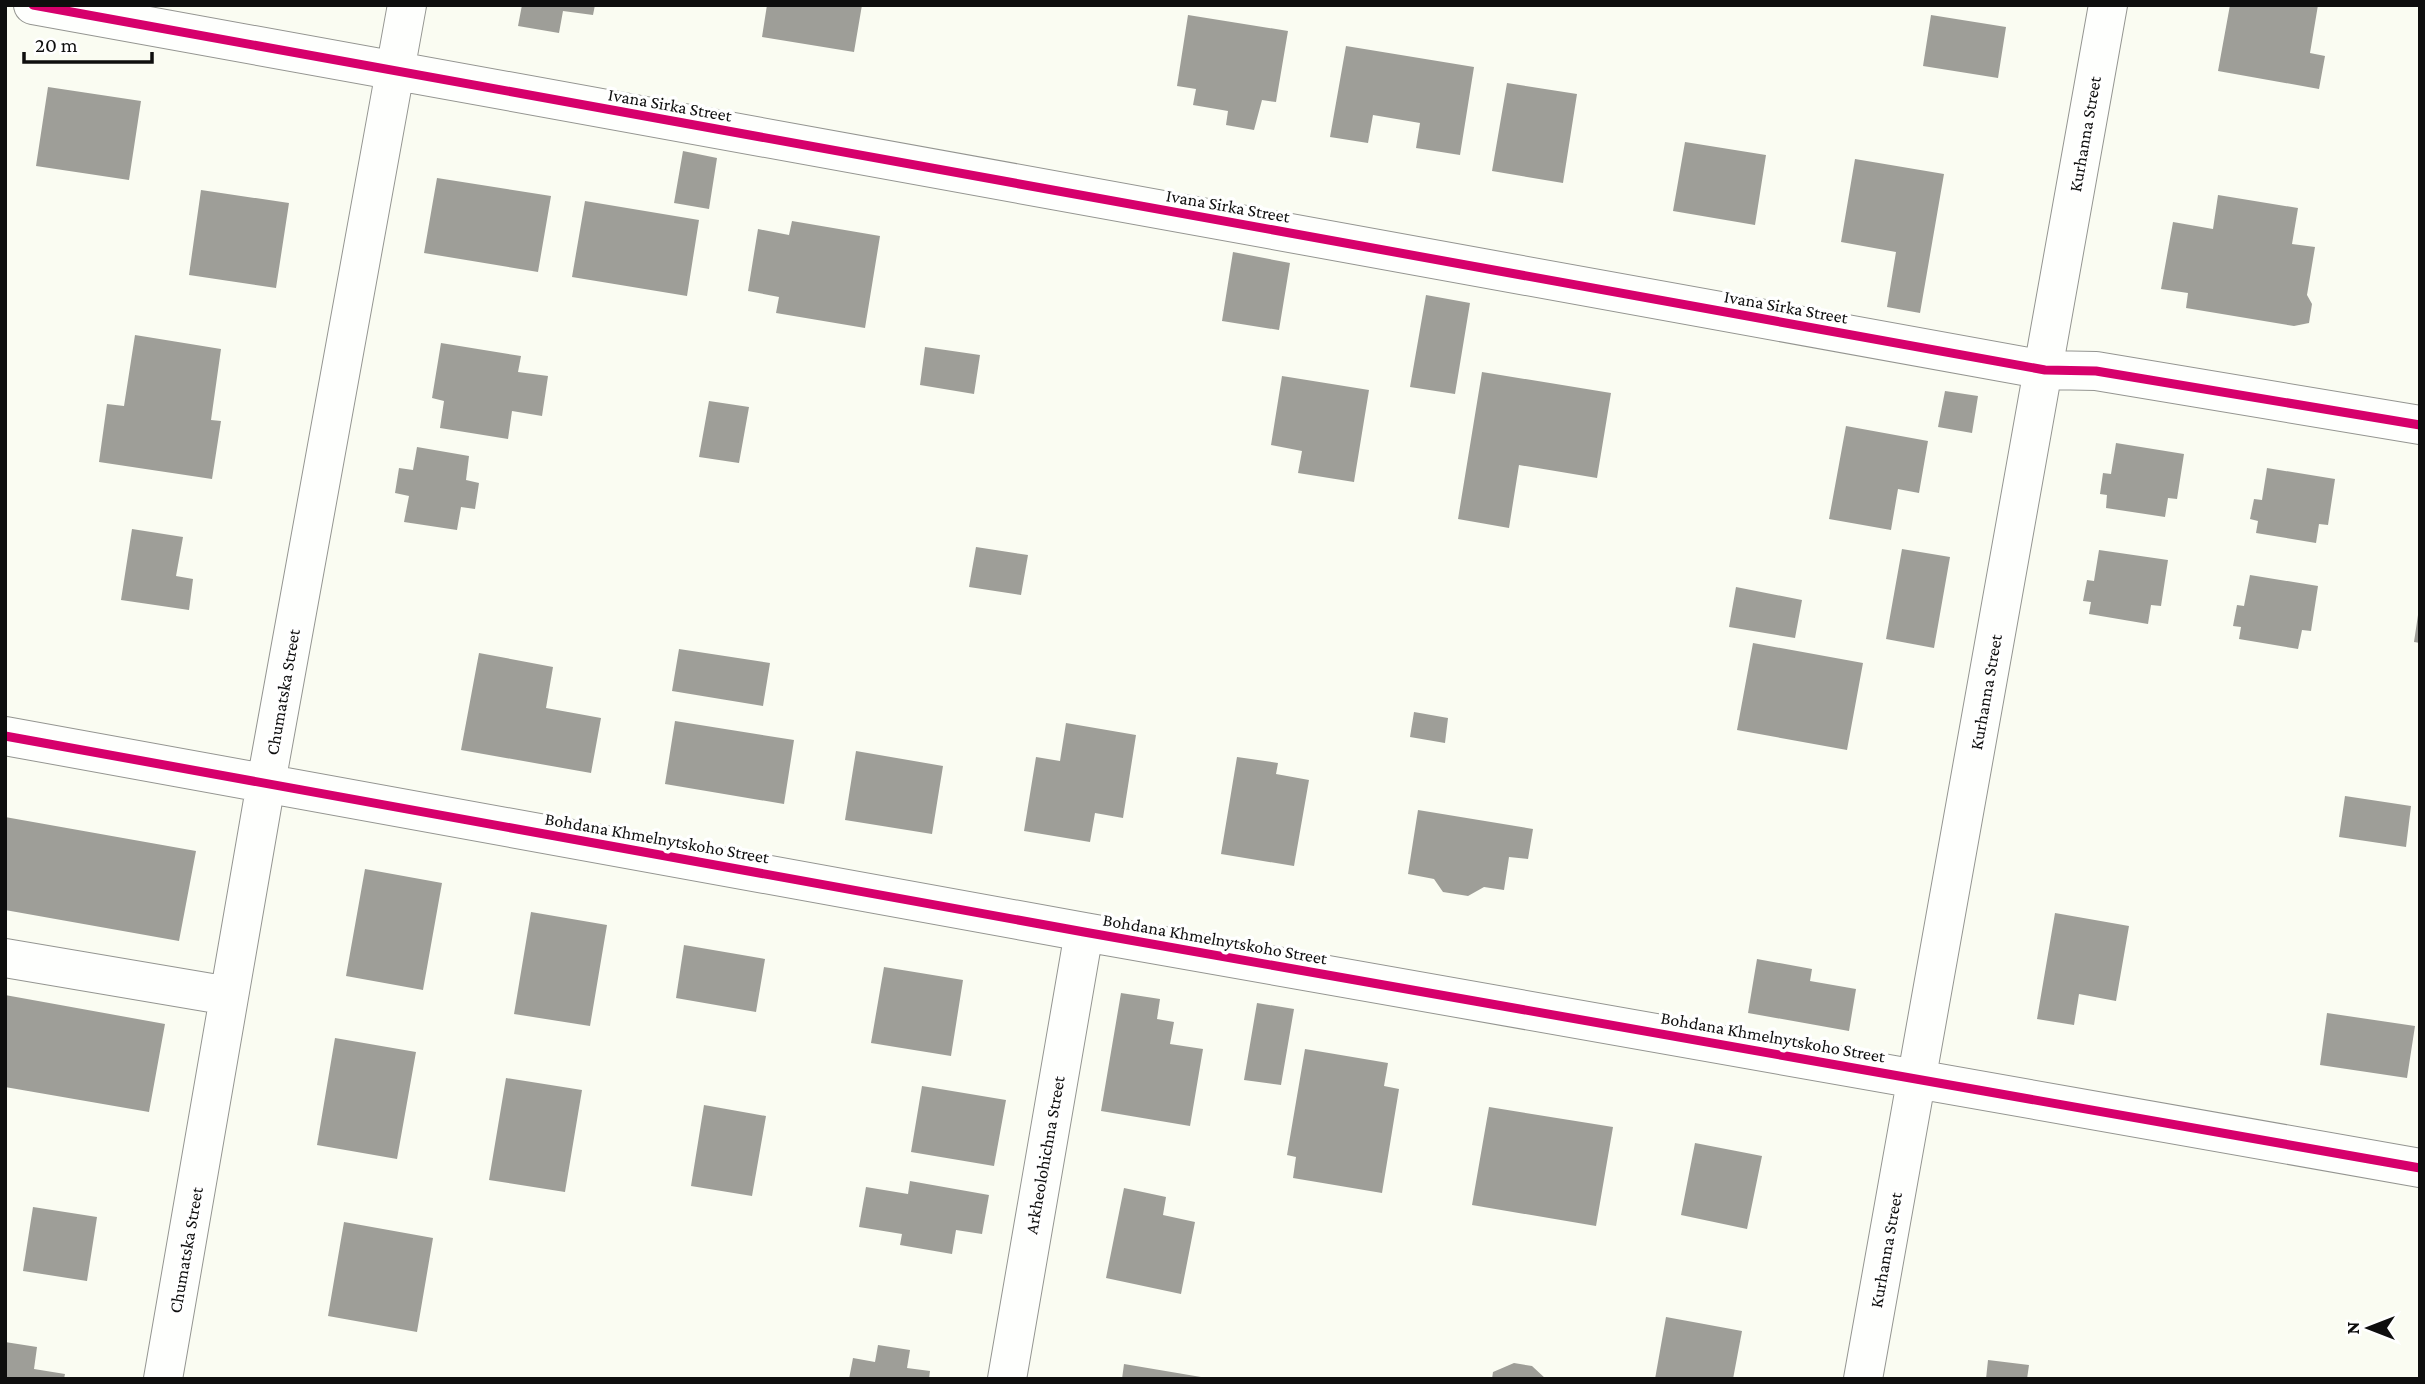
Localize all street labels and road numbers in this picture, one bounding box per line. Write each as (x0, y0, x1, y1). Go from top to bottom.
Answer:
street label: Kurhanna Street (2065, 74, 2105, 193)
street label: Ivana Sirka Street (607, 84, 734, 126)
street label: Ivana Sirka Street (1165, 185, 1292, 227)
street label: Ivana Sirka Street (1723, 286, 1850, 328)
street label: Chumatska Street (262, 626, 304, 757)
street label: Kurhanna Street (1966, 632, 2006, 751)
street label: Bohdana Khmelnytskoho Street (543, 808, 772, 868)
street label: Bohdana Khmelnytskoho Street (1101, 909, 1330, 969)
street label: Bohdana Khmelnytskoho Street (1659, 1007, 1888, 1067)
street label: Arkheolohichna Street (1021, 1073, 1069, 1236)
street label: Chumatska Street (165, 1184, 207, 1315)
street label: Kurhanna Street (1866, 1190, 1906, 1309)

